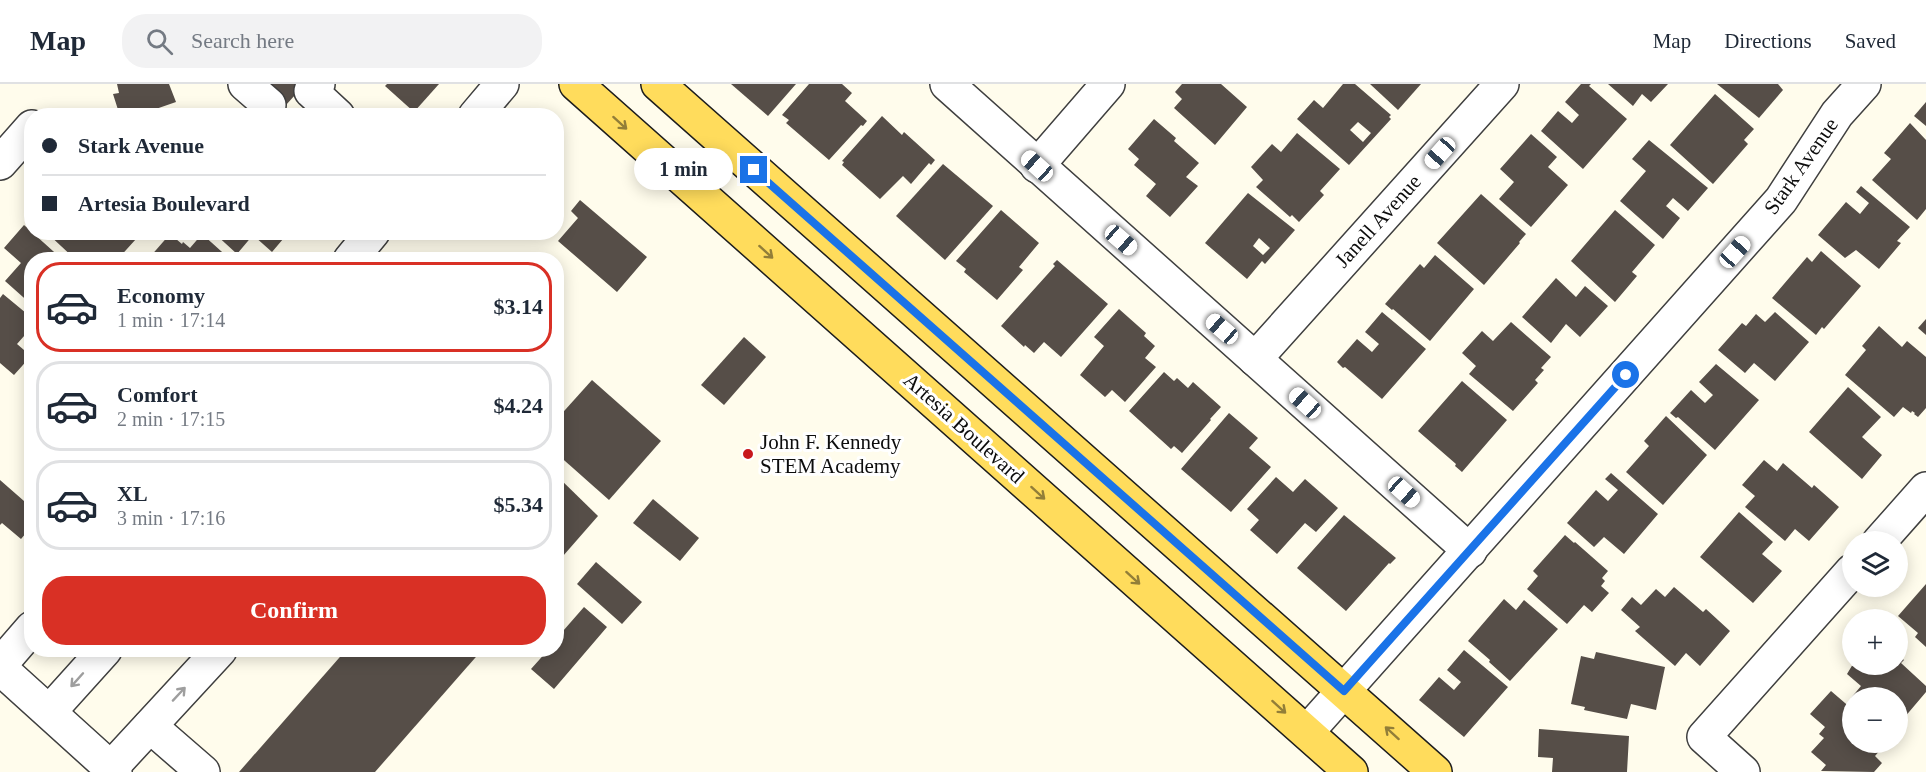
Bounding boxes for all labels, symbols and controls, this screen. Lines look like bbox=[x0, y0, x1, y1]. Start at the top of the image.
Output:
search box bbox=[122, 14, 542, 68]
text: Map bbox=[30, 25, 86, 56]
icon: search bbox=[143, 25, 176, 58]
text: Search here bbox=[191, 28, 294, 53]
text: Map bbox=[1653, 29, 1691, 53]
text: Directions bbox=[1724, 29, 1812, 53]
text: Saved bbox=[1845, 29, 1896, 53]
street label: Stark Avenue bbox=[1759, 113, 1843, 219]
one-way arrow bbox=[612, 116, 627, 130]
text: Stark Avenue bbox=[78, 133, 204, 158]
car bbox=[1421, 134, 1459, 172]
car bbox=[1018, 147, 1056, 185]
callout: 1 min bbox=[634, 149, 733, 191]
route end bbox=[740, 156, 767, 183]
text: 1 min bbox=[659, 158, 708, 180]
street label: Janell Avenue bbox=[1330, 170, 1426, 272]
text: Artesia Boulevard bbox=[78, 191, 250, 216]
car bbox=[1102, 221, 1140, 259]
car bbox=[1716, 233, 1754, 271]
one-way arrow bbox=[758, 245, 773, 259]
icon: car bbox=[45, 280, 99, 334]
text: Economy bbox=[117, 283, 205, 308]
text: $3.14 bbox=[494, 294, 543, 319]
text: 1 min · 17:14 bbox=[117, 309, 225, 331]
car bbox=[1203, 310, 1241, 348]
route start bbox=[1612, 361, 1639, 388]
street label: Artesia Boulevard bbox=[899, 368, 1029, 489]
icon: car bbox=[45, 379, 99, 433]
text: Comfort bbox=[117, 382, 198, 407]
car bbox=[1286, 384, 1324, 422]
text: $4.24 bbox=[494, 393, 543, 418]
text: 2 min · 17:15 bbox=[117, 408, 225, 430]
place label: John F. Kennedy STEM Academy bbox=[760, 430, 902, 478]
marker: John F. Kennedy STEM Academy bbox=[741, 447, 755, 461]
car bbox=[1385, 473, 1423, 511]
icon: car bbox=[45, 478, 99, 532]
text: XL bbox=[117, 481, 148, 506]
one-way arrow bbox=[1030, 486, 1045, 500]
text: $5.34 bbox=[494, 492, 543, 517]
text: 3 min · 17:16 bbox=[117, 507, 225, 529]
map controls bbox=[1842, 531, 1908, 753]
button: layers bbox=[1842, 531, 1908, 597]
one-way arrow bbox=[1125, 571, 1140, 585]
button: Confirm bbox=[42, 576, 546, 645]
button: + bbox=[1842, 609, 1908, 675]
one-way arrow bbox=[70, 673, 84, 688]
one-way arrow bbox=[172, 687, 186, 702]
button: − bbox=[1842, 687, 1908, 753]
one-way arrow bbox=[1271, 700, 1286, 714]
one-way arrow bbox=[1384, 726, 1399, 740]

